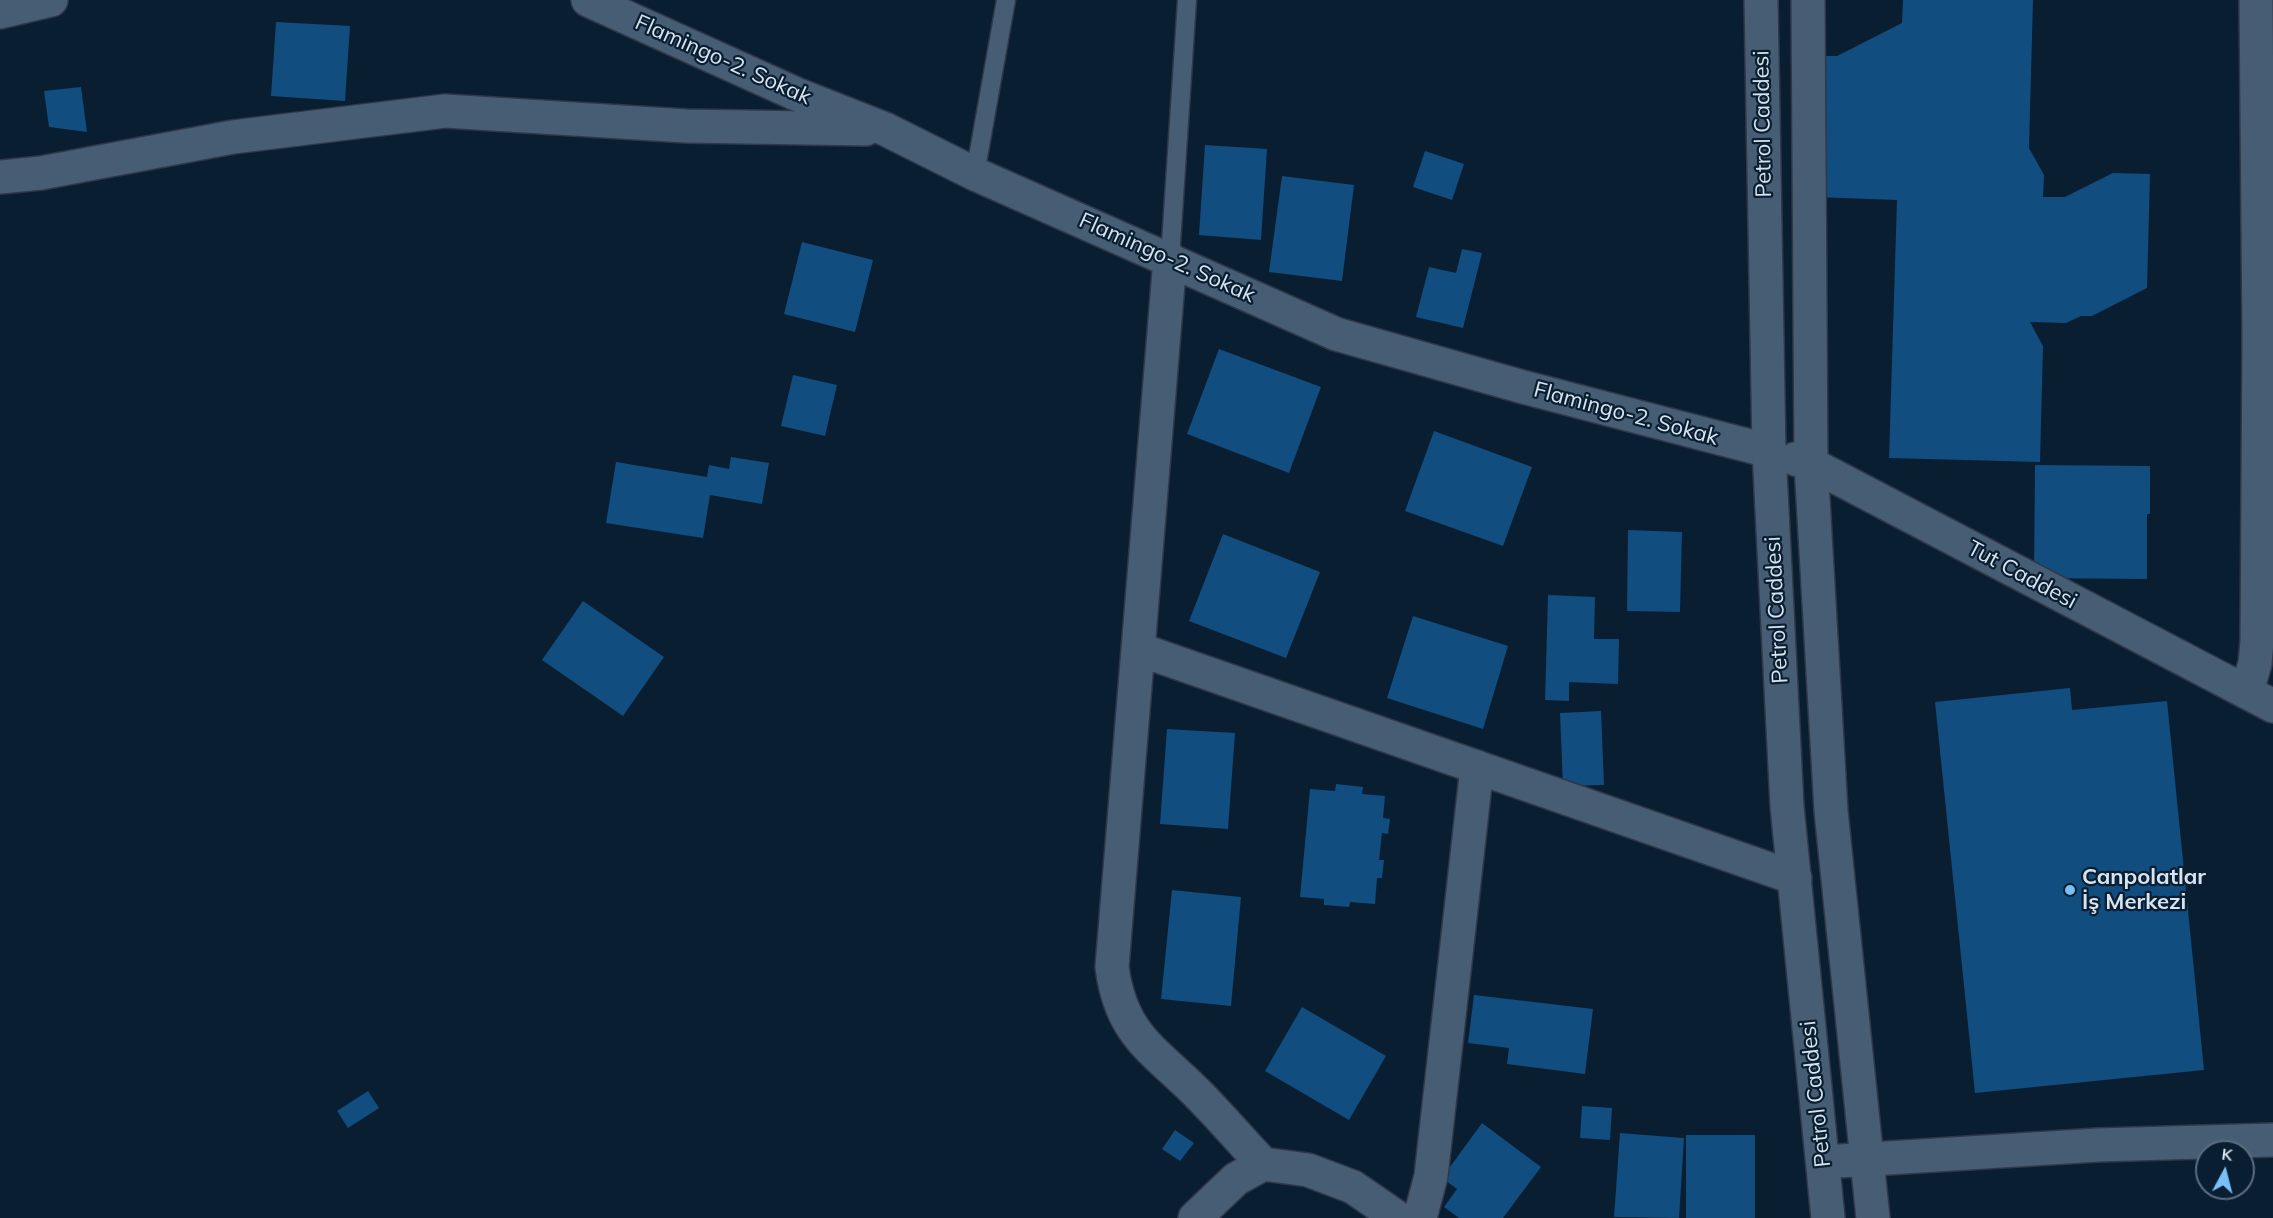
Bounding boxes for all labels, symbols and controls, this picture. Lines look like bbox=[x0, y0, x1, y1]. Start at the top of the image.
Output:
street label: Flamingo-2. Sokak bbox=[631, 9, 815, 111]
street label: Petrol Caddesi bbox=[1749, 50, 1777, 198]
street label: Flamingo-2. Sokak bbox=[1075, 207, 1259, 309]
street label: Flamingo-2. Sokak bbox=[1531, 377, 1721, 451]
street label: Tut Caddesi bbox=[1963, 535, 2081, 615]
street label: Petrol Caddesi bbox=[1760, 536, 1794, 684]
place label: Canpolatlar İş Merkezi bbox=[2082, 864, 2206, 915]
marker: Canpolatlar İş Merkezi bbox=[2063, 883, 2077, 897]
street label: Petrol Caddesi bbox=[1795, 1019, 1837, 1169]
north arrow bbox=[2195, 1140, 2255, 1200]
text: K bbox=[2220, 1144, 2233, 1165]

